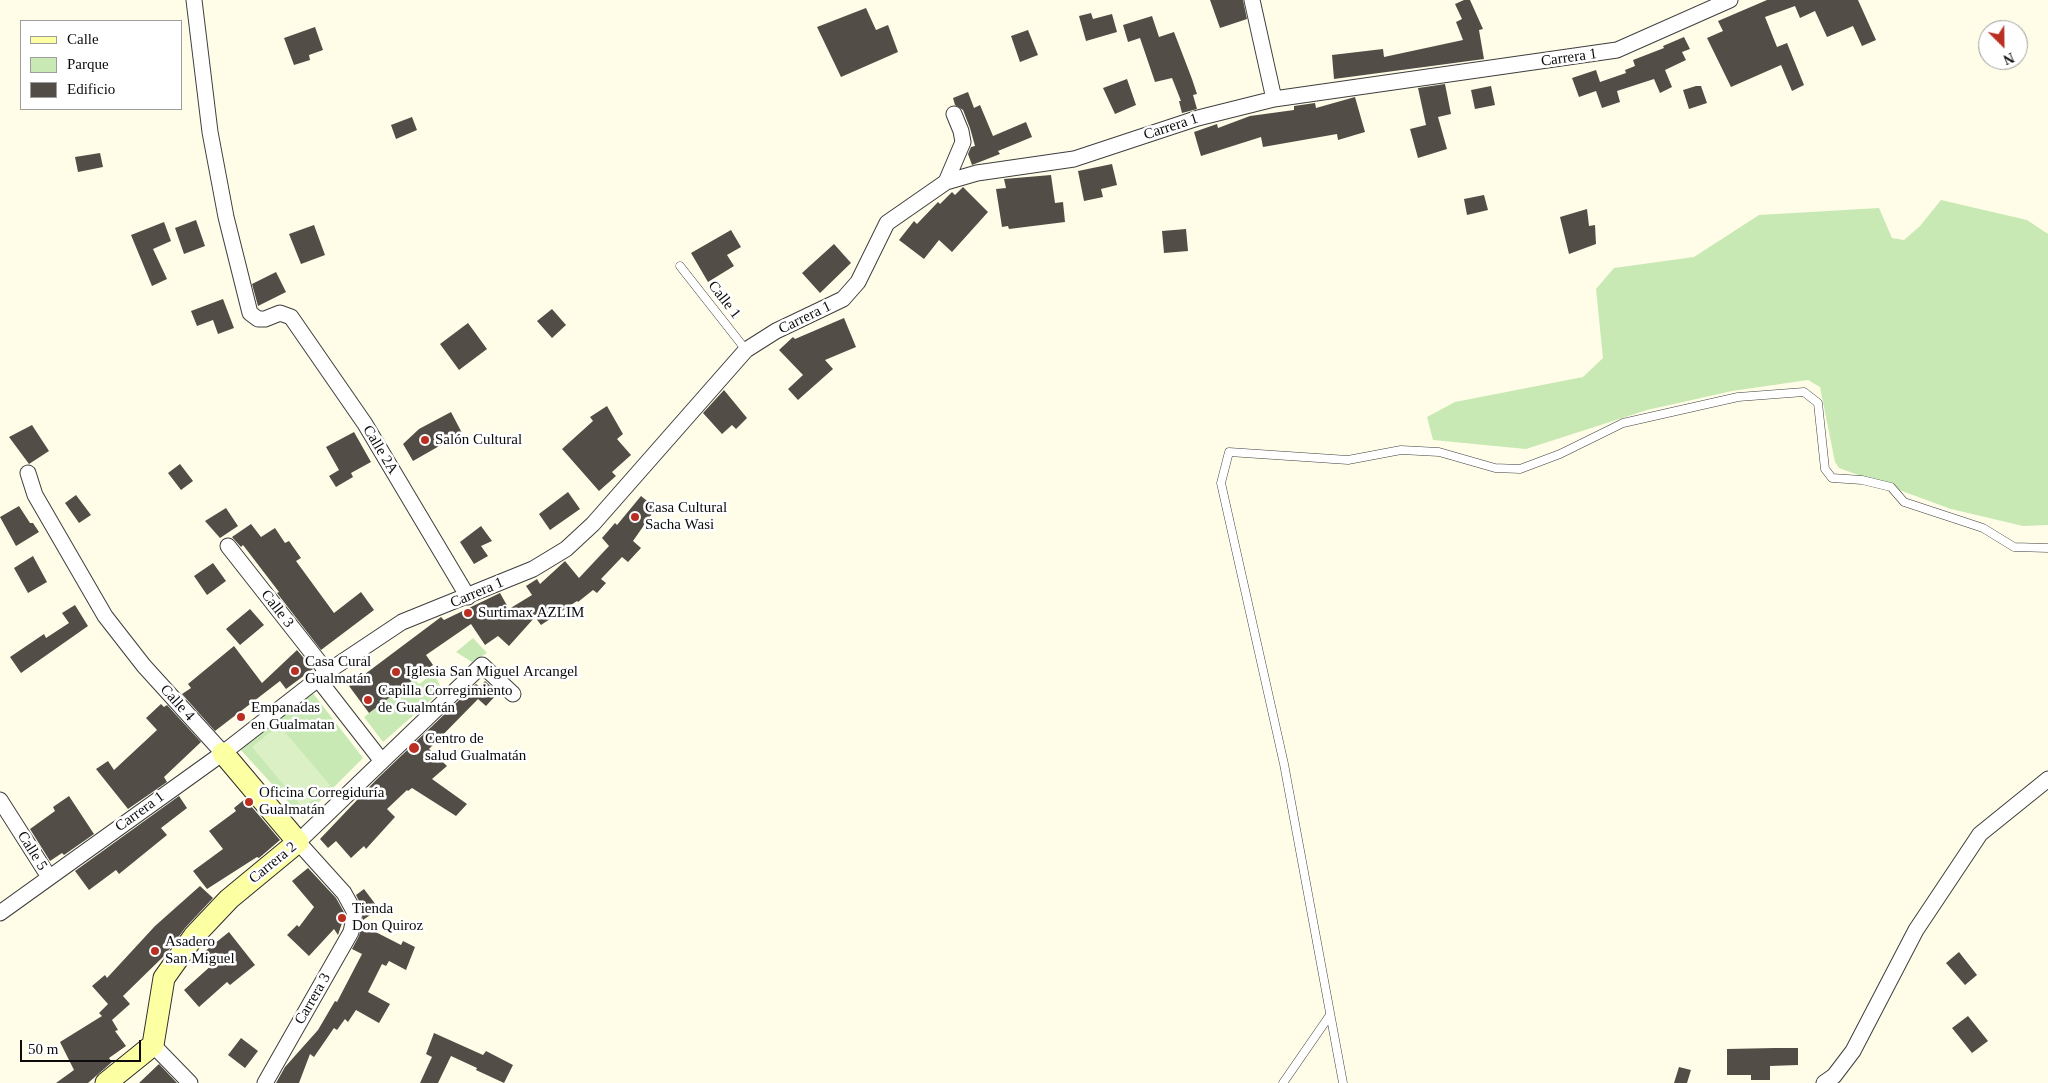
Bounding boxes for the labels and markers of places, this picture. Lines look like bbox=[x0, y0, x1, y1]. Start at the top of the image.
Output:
place label: Salón Cultural bbox=[435, 431, 522, 449]
marker: Salón Cultural bbox=[419, 434, 431, 446]
place label: Casa Cultural Sacha Wasi bbox=[645, 499, 727, 534]
marker: Casa Cultural Sacha Wasi bbox=[629, 511, 641, 523]
place label: Surtimax AZLIM bbox=[478, 604, 584, 622]
marker: Surtimax AZLIM bbox=[462, 607, 474, 619]
place label: Casa Cural Gualmatán bbox=[305, 653, 371, 688]
place label: Iglesia San Miguel Arcangel bbox=[406, 663, 578, 681]
marker: Casa Cural Gualmatán bbox=[289, 665, 301, 677]
marker: Iglesia San Miguel Arcangel bbox=[390, 666, 402, 678]
place label: Capilla Corregimiento de Gualmtán bbox=[378, 682, 513, 717]
marker: Capilla Corregimiento de Gualmtán bbox=[362, 694, 374, 706]
place label: Empanadas en Gualmatan bbox=[251, 699, 335, 734]
marker: Empanadas en Gualmatan bbox=[235, 711, 247, 723]
place label: Centro de salud Gualmatán bbox=[425, 730, 526, 765]
marker: Centro de salud Gualmatán bbox=[407, 741, 421, 755]
place label: Oficina Corregiduría Gualmatán bbox=[259, 784, 384, 819]
marker: Oficina Corregiduría Gualmatán bbox=[243, 796, 255, 808]
place label: Tienda Don Quiroz bbox=[352, 900, 423, 935]
marker: Tienda Don Quiroz bbox=[336, 912, 348, 924]
place label: Asadero San Miguel bbox=[165, 933, 235, 968]
marker: Asadero San Miguel bbox=[149, 945, 161, 957]

